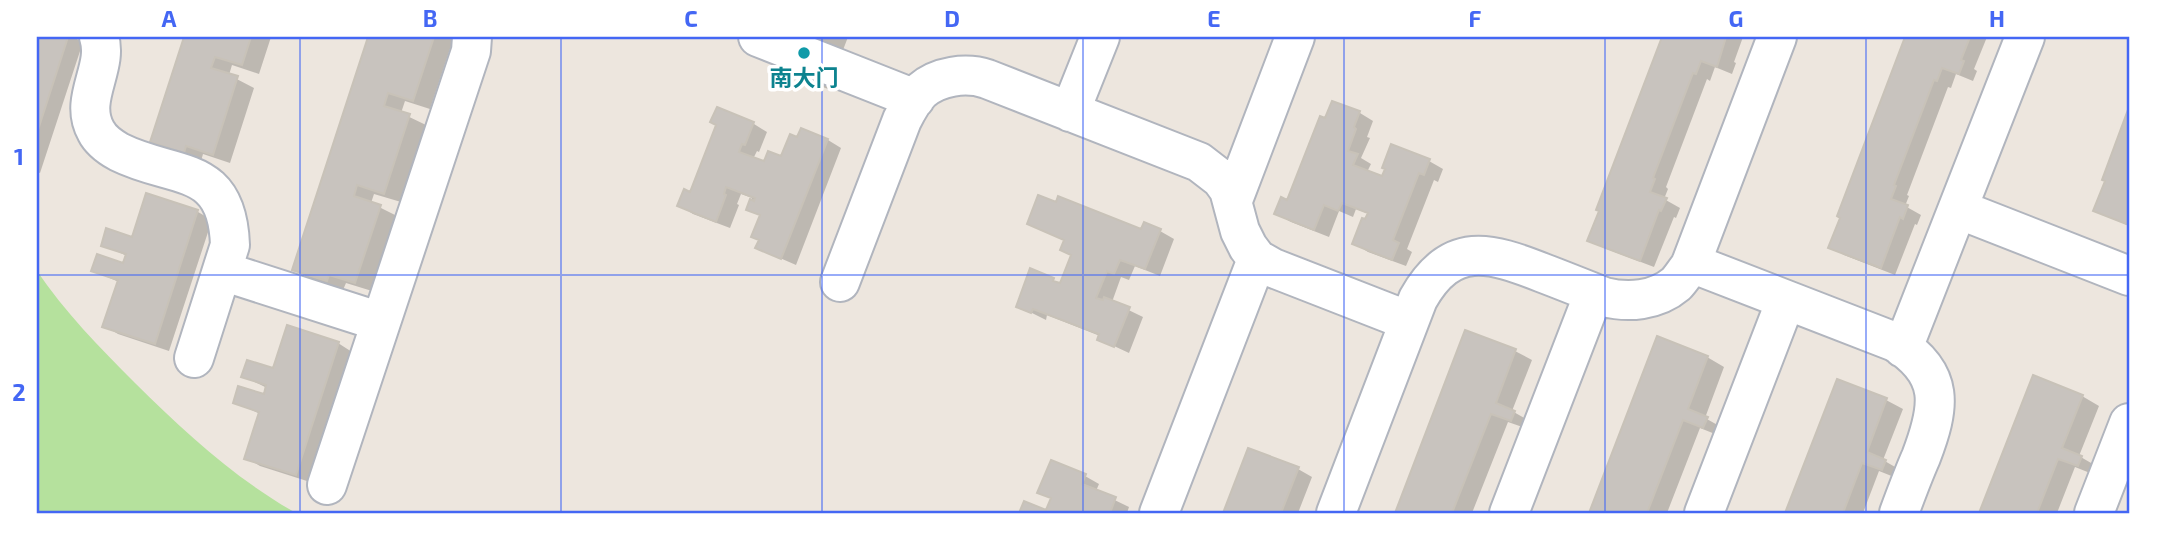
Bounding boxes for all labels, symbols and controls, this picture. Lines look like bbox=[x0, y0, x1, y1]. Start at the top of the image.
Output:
text: A bbox=[161, 4, 177, 32]
text: B bbox=[423, 4, 437, 32]
text: C bbox=[684, 4, 698, 32]
text: D bbox=[944, 4, 960, 32]
text: E bbox=[1207, 4, 1221, 32]
text: F bbox=[1469, 4, 1482, 32]
text: G bbox=[1729, 4, 1743, 32]
text: H bbox=[1989, 4, 2005, 32]
marker: 南大门 bbox=[796, 45, 812, 61]
place label: 南大门 bbox=[770, 63, 839, 91]
text: 1 bbox=[14, 142, 24, 170]
text: 2 bbox=[12, 378, 26, 406]

